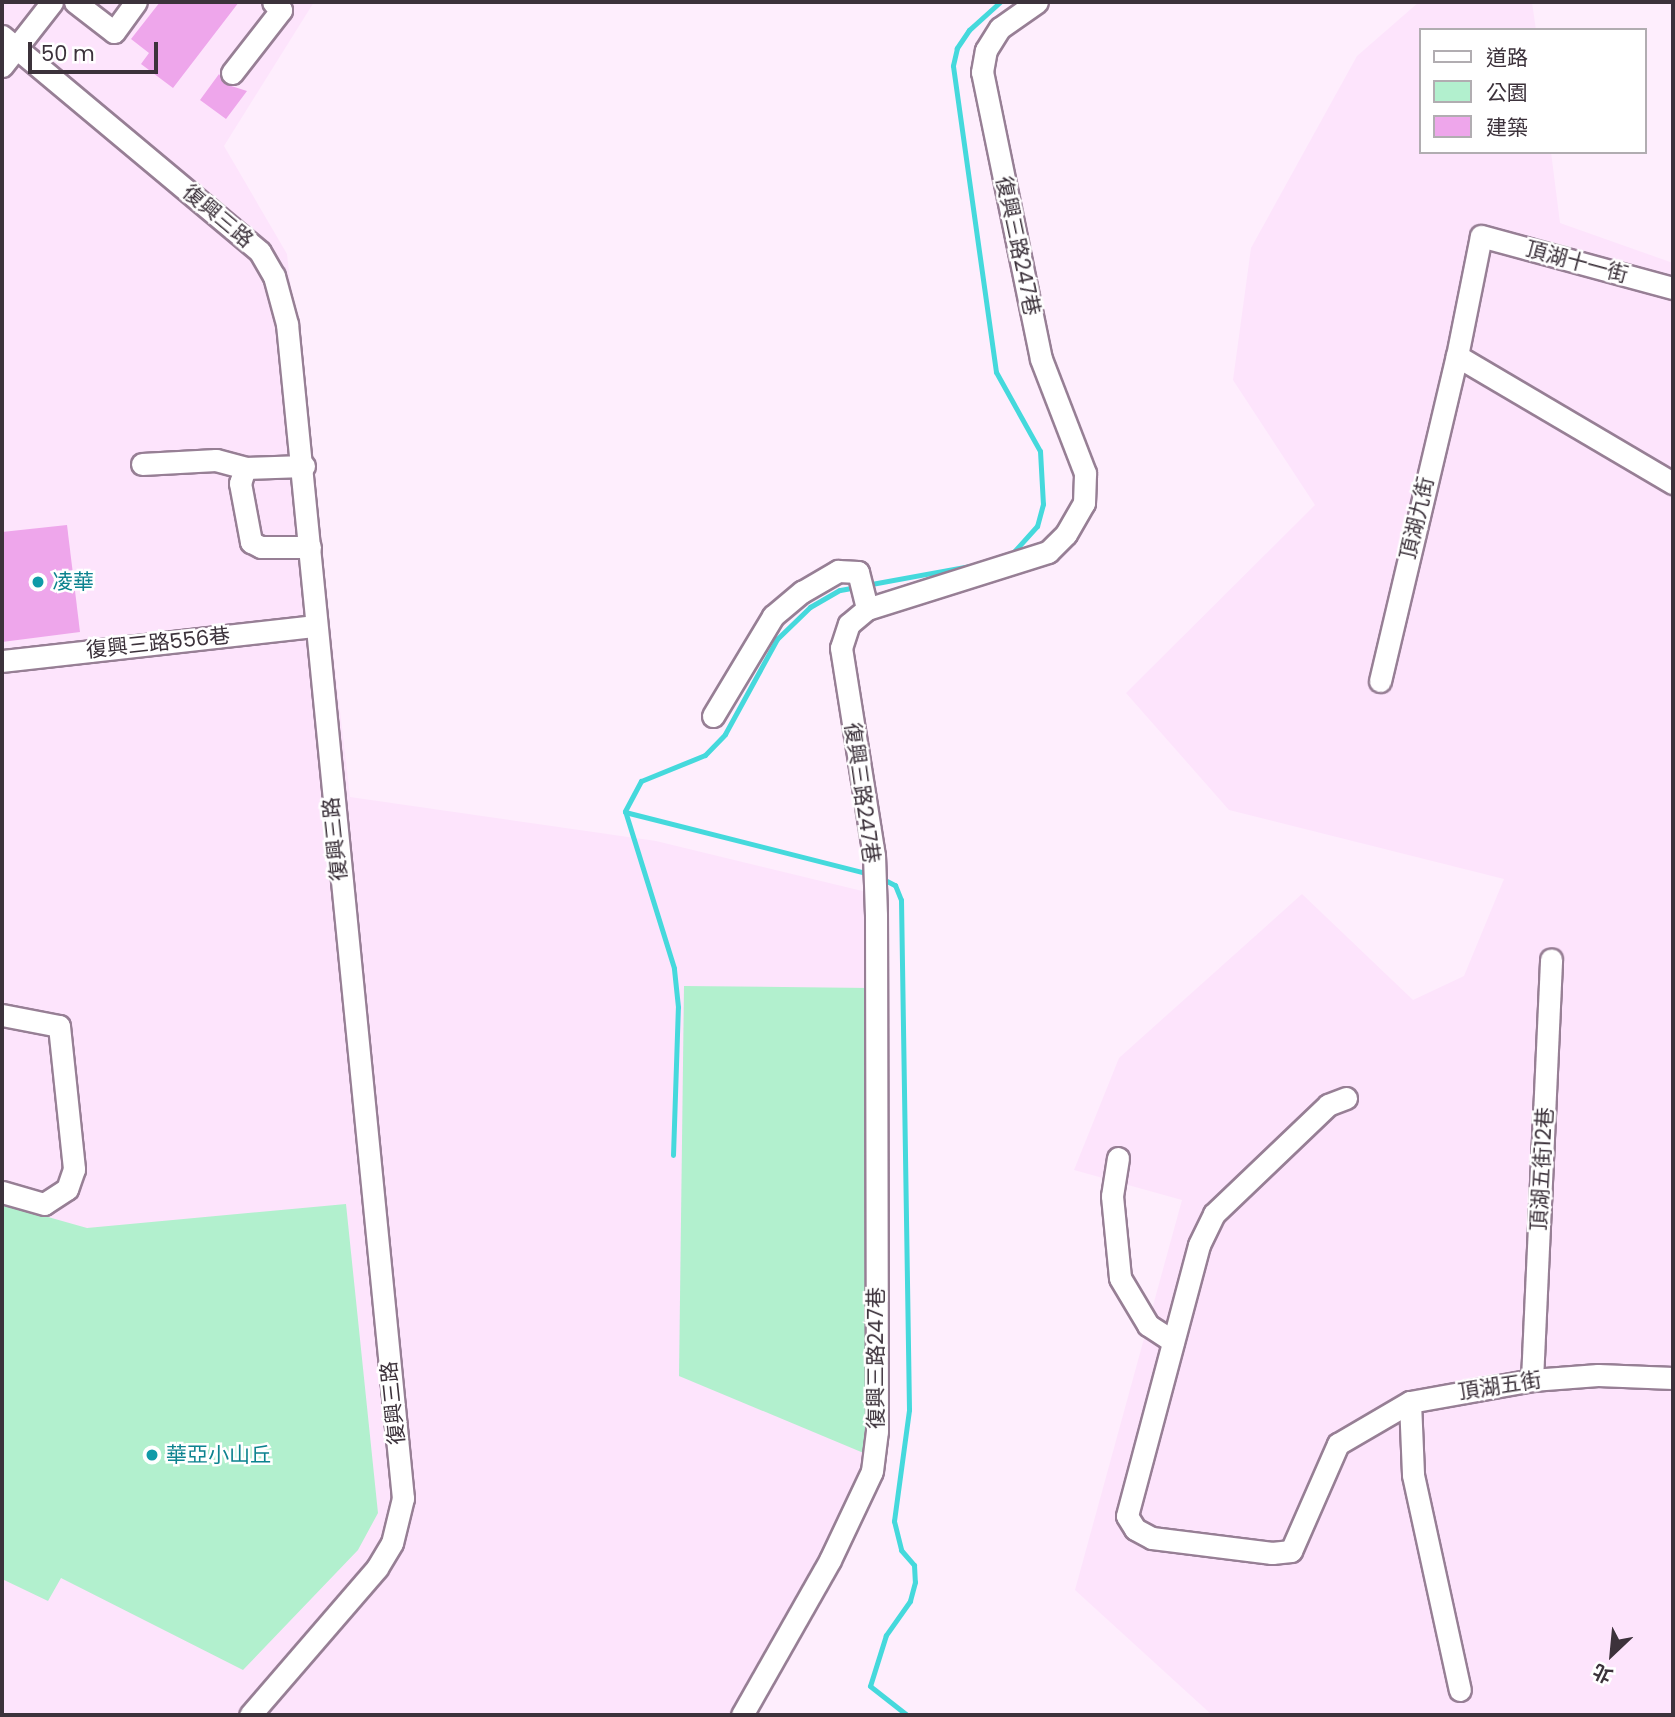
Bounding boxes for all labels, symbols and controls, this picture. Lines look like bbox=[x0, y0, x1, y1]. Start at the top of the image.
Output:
scale bar bbox=[32, 28, 161, 72]
legend bbox=[1420, 28, 1647, 154]
text: 50 m bbox=[41, 39, 95, 68]
text: 道路 bbox=[1486, 43, 1528, 72]
text: 公園 bbox=[1486, 78, 1528, 107]
text: 建築 bbox=[1486, 113, 1528, 142]
street label: 復興三路247巷 bbox=[991, 174, 1045, 318]
street label: 復興三路 bbox=[178, 179, 258, 253]
street label: 頂湖十一街 bbox=[1523, 236, 1631, 288]
street label: 頂湖九街 bbox=[1395, 474, 1439, 562]
place label: 凌華 bbox=[52, 569, 94, 595]
marker: 凌華 bbox=[30, 574, 46, 590]
street label: 復興三路556巷 bbox=[85, 623, 231, 663]
street label: 復興三路247巷 bbox=[840, 721, 884, 865]
street label: 復興三路 bbox=[318, 796, 352, 882]
street label: 頂湖五街12巷 bbox=[1526, 1107, 1558, 1231]
street label: 復興三路247巷 bbox=[863, 1287, 889, 1429]
street label: 復興三路 bbox=[376, 1360, 410, 1446]
street label: 頂湖五街 bbox=[1457, 1367, 1543, 1405]
place label: 華亞小山丘 bbox=[166, 1442, 271, 1468]
marker: 華亞小山丘 bbox=[144, 1447, 160, 1463]
north arrow bbox=[1577, 1619, 1647, 1689]
text: 北 bbox=[1588, 1657, 1617, 1690]

